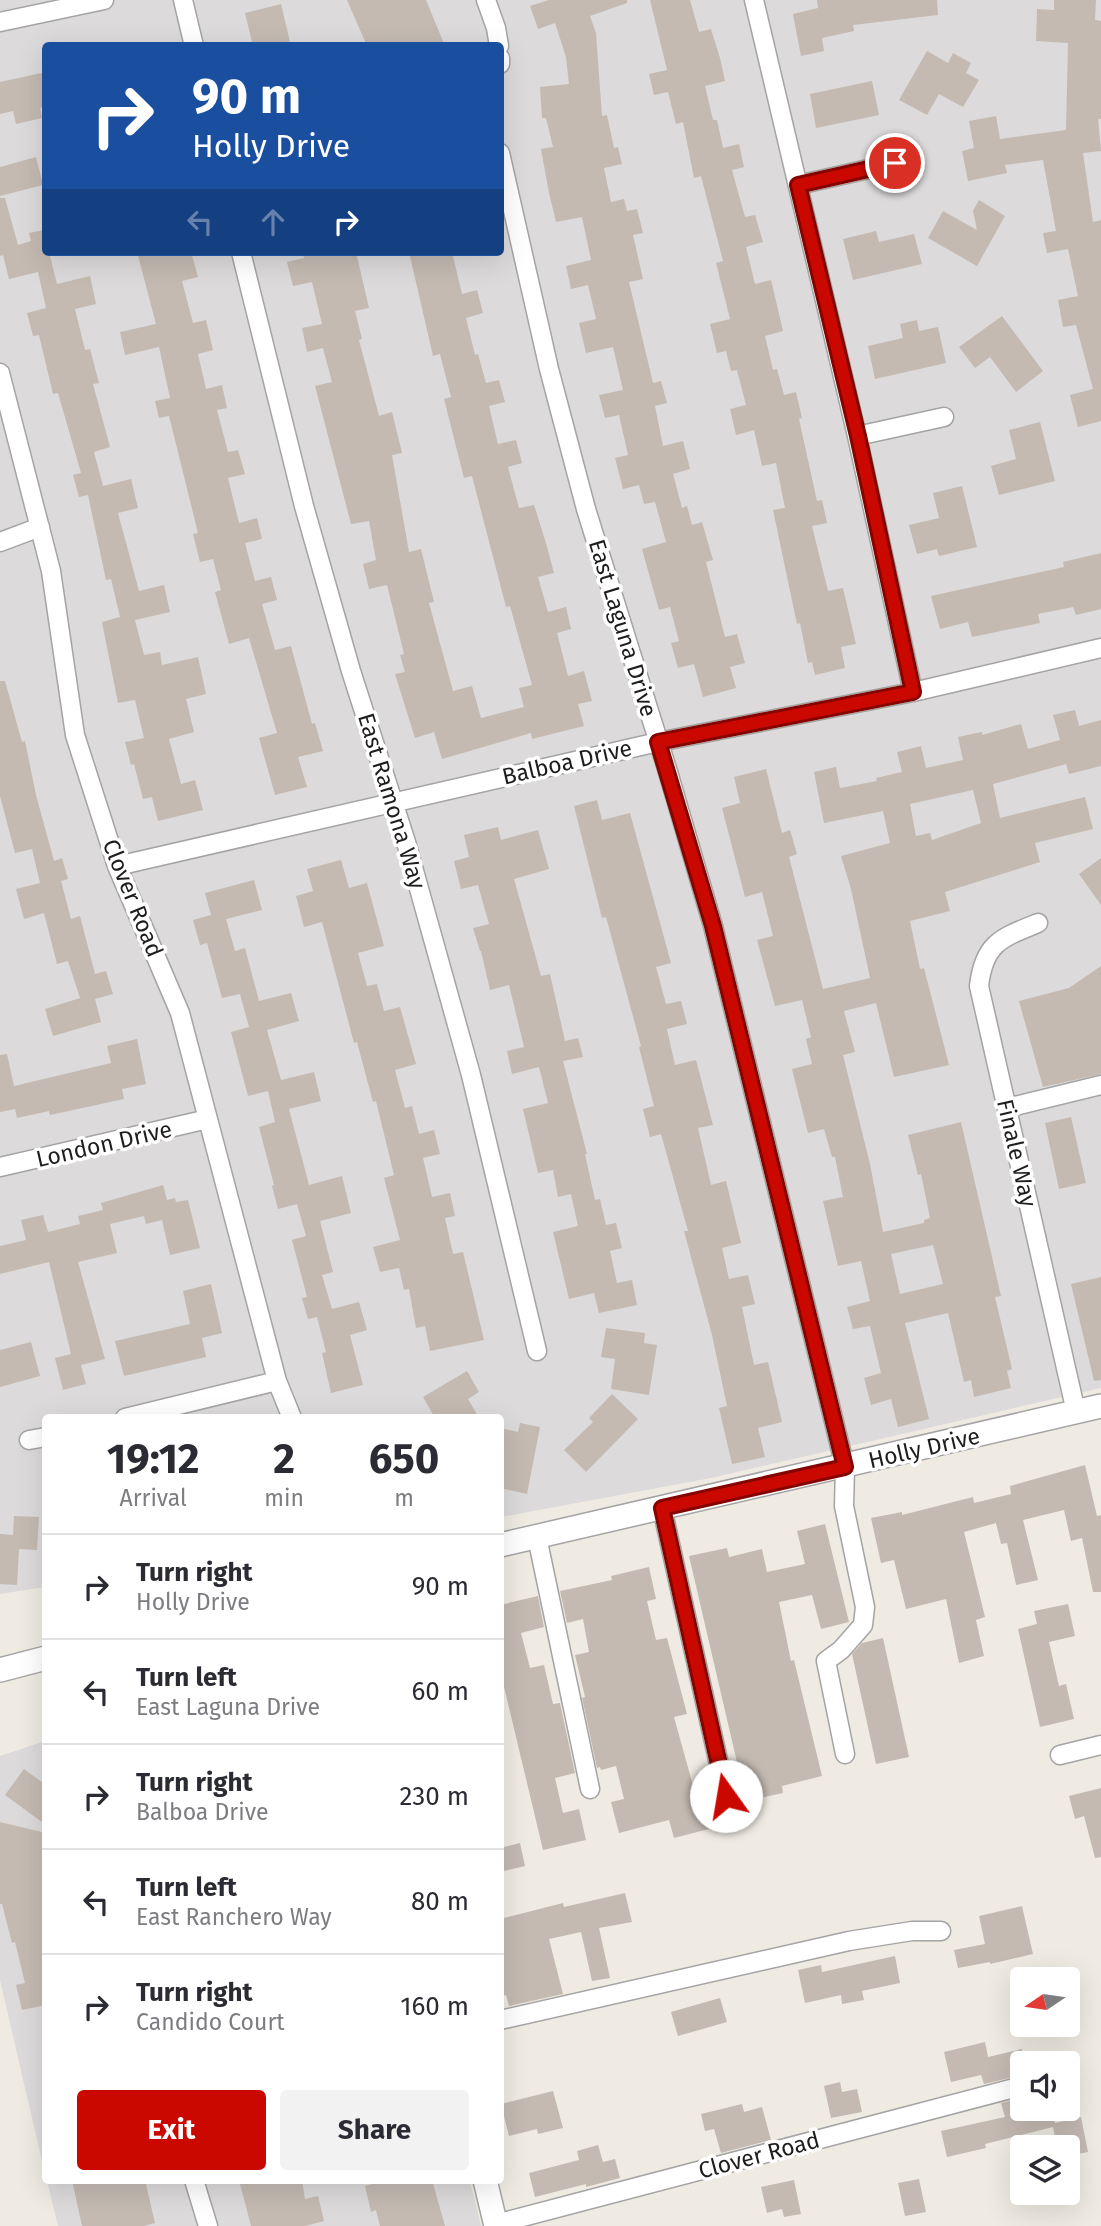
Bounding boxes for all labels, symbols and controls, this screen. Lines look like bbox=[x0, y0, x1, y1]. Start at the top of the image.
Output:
text: 90 m bbox=[192, 67, 301, 126]
icon: right bbox=[77, 70, 168, 161]
text: Holly Drive bbox=[192, 127, 350, 165]
pin bbox=[865, 133, 925, 193]
icon: arrive bbox=[876, 144, 914, 182]
icon: left bbox=[181, 203, 219, 241]
icon: ahead bbox=[254, 203, 292, 241]
icon: right bbox=[327, 203, 365, 241]
street label: East Laguna Drive bbox=[583, 536, 663, 720]
street label: East Ramona Way bbox=[352, 710, 432, 893]
street label: Balboa Drive bbox=[499, 733, 635, 791]
street label: Clover Road bbox=[97, 835, 169, 961]
street label: Finale Way bbox=[991, 1096, 1043, 1210]
street label: London Drive bbox=[33, 1115, 175, 1173]
street label: Holly Drive bbox=[865, 1422, 983, 1474]
text: 19:12 bbox=[107, 1434, 200, 1484]
text: 2 bbox=[273, 1434, 295, 1484]
text: 650 bbox=[369, 1434, 439, 1484]
text: Arrival bbox=[119, 1484, 187, 1512]
text: min bbox=[264, 1484, 304, 1512]
text: m bbox=[394, 1484, 414, 1512]
text: Turn right bbox=[136, 1557, 253, 1588]
icon: right bbox=[77, 1568, 115, 1606]
text: 90 m bbox=[412, 1571, 469, 1602]
text: Holly Drive bbox=[136, 1588, 250, 1616]
text: Turn left bbox=[136, 1662, 237, 1693]
icon: left bbox=[77, 1673, 115, 1711]
text: 60 m bbox=[411, 1676, 469, 1707]
text: East Laguna Drive bbox=[136, 1693, 320, 1721]
position arrow bbox=[689, 1759, 763, 1833]
text: Turn right bbox=[136, 1767, 253, 1798]
icon: right bbox=[77, 1778, 115, 1816]
text: 230 m bbox=[400, 1781, 469, 1812]
text: Balboa Drive bbox=[136, 1798, 268, 1826]
text: Turn left bbox=[136, 1872, 237, 1903]
icon: left bbox=[77, 1883, 115, 1921]
text: 80 m bbox=[411, 1886, 469, 1917]
text: East Ranchero Way bbox=[136, 1903, 332, 1931]
north arrow bbox=[1010, 1967, 1080, 2037]
map controls bbox=[1010, 1967, 1080, 2205]
text: Turn right bbox=[136, 1977, 253, 2008]
icon: right bbox=[77, 1988, 115, 2026]
text: 160 m bbox=[400, 1991, 469, 2022]
text: Candido Court bbox=[136, 2008, 285, 2036]
button: sound bbox=[1010, 2051, 1080, 2121]
button: Exit bbox=[77, 2090, 266, 2170]
button: Share bbox=[280, 2090, 469, 2170]
street label: Clover Road bbox=[695, 2125, 823, 2185]
button: layers bbox=[1010, 2135, 1080, 2205]

